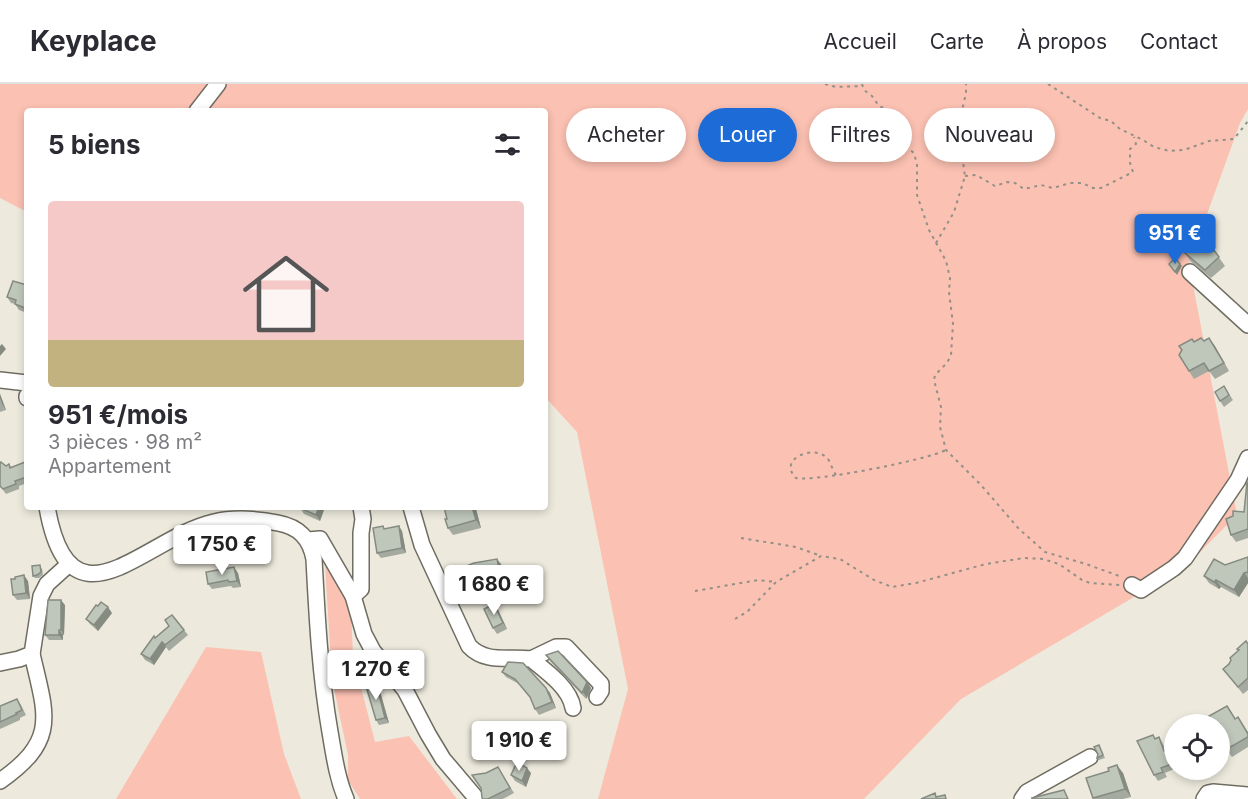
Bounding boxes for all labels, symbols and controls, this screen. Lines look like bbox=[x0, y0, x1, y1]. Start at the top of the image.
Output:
text: Keyplace bbox=[30, 24, 157, 58]
text: Accueil bbox=[823, 29, 897, 54]
text: Carte bbox=[930, 29, 984, 54]
text: À propos bbox=[1017, 29, 1107, 54]
text: Contact bbox=[1140, 29, 1218, 54]
chip: Acheter bbox=[566, 108, 686, 162]
chip: Louer bbox=[698, 108, 797, 162]
chip: Filtres bbox=[809, 108, 912, 162]
chip: Nouveau bbox=[924, 108, 1055, 162]
icon: filters bbox=[491, 128, 524, 161]
text: 5 biens bbox=[48, 129, 140, 160]
pin: 951 € bbox=[1133, 214, 1217, 265]
text: 951 € bbox=[1149, 221, 1201, 245]
icon: home bbox=[232, 240, 340, 348]
text: 951 €/mois bbox=[48, 399, 188, 430]
text: 3 pièces · 98 m² bbox=[48, 430, 202, 454]
text: Appartement bbox=[48, 454, 171, 478]
pin: 1 750 € bbox=[167, 525, 277, 576]
text: 1 750 € bbox=[187, 532, 257, 556]
pin: 1 680 € bbox=[439, 565, 549, 616]
text: 1 680 € bbox=[458, 572, 530, 596]
pin: 1 270 € bbox=[321, 650, 431, 701]
text: 1 270 € bbox=[341, 657, 411, 681]
map controls bbox=[1164, 714, 1230, 780]
button: locate bbox=[1164, 714, 1230, 780]
pin: 1 910 € bbox=[464, 721, 574, 772]
text: 1 910 € bbox=[486, 728, 552, 752]

